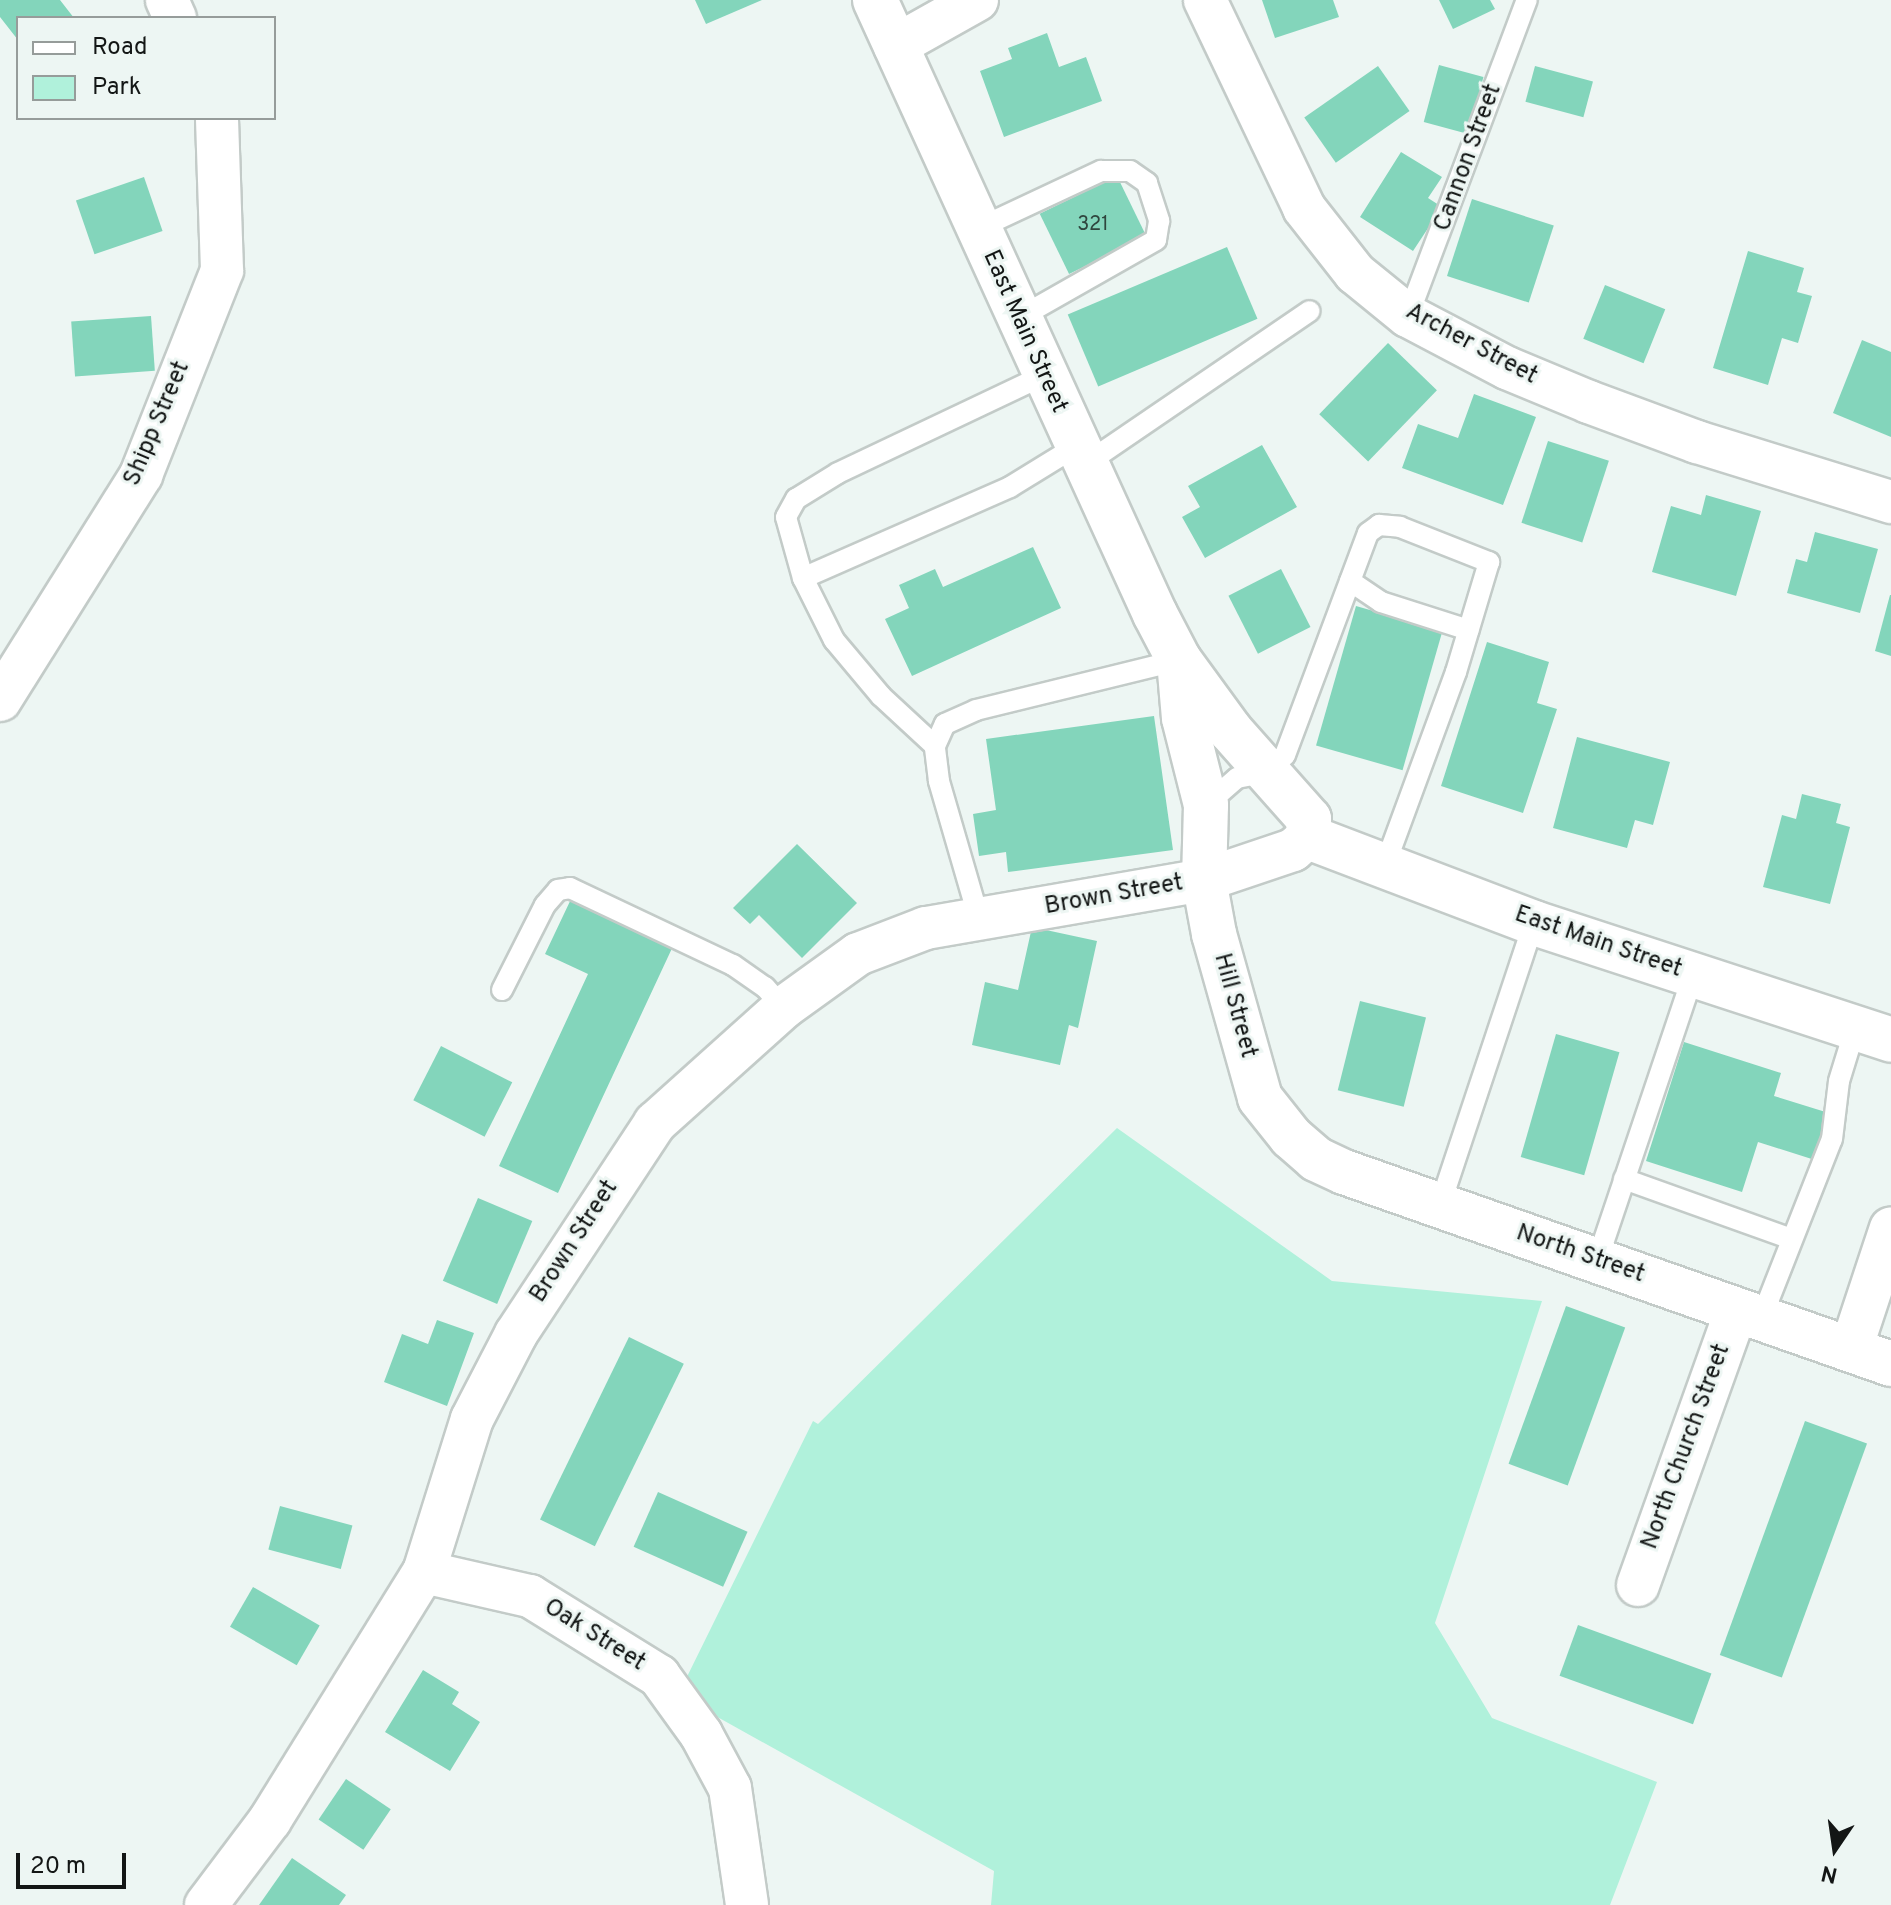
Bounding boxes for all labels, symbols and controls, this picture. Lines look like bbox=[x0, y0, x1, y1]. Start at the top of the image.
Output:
legend bbox=[16, 16, 276, 120]
text: Road bbox=[92, 33, 148, 63]
text: Park bbox=[92, 73, 142, 103]
street label: Cannon Street bbox=[1429, 80, 1509, 236]
house number: 321 bbox=[1077, 213, 1109, 237]
street label: East Main Street bbox=[975, 246, 1073, 418]
street label: Archer Street bbox=[1400, 298, 1542, 392]
street label: Shipp Street bbox=[119, 357, 197, 491]
street label: Brown Street bbox=[1043, 870, 1185, 922]
street label: East Main Street bbox=[1511, 901, 1685, 985]
street label: Hill Street bbox=[1206, 951, 1262, 1061]
street label: Brown Street bbox=[525, 1175, 625, 1309]
street label: North Street bbox=[1512, 1220, 1648, 1290]
street label: North Church Street bbox=[1636, 1340, 1738, 1554]
street label: Oak Street bbox=[538, 1594, 650, 1678]
north arrow bbox=[1795, 1809, 1875, 1889]
scale bar bbox=[20, 1837, 130, 1887]
text: 20 m bbox=[30, 1852, 86, 1882]
text: N bbox=[1819, 1858, 1840, 1888]

